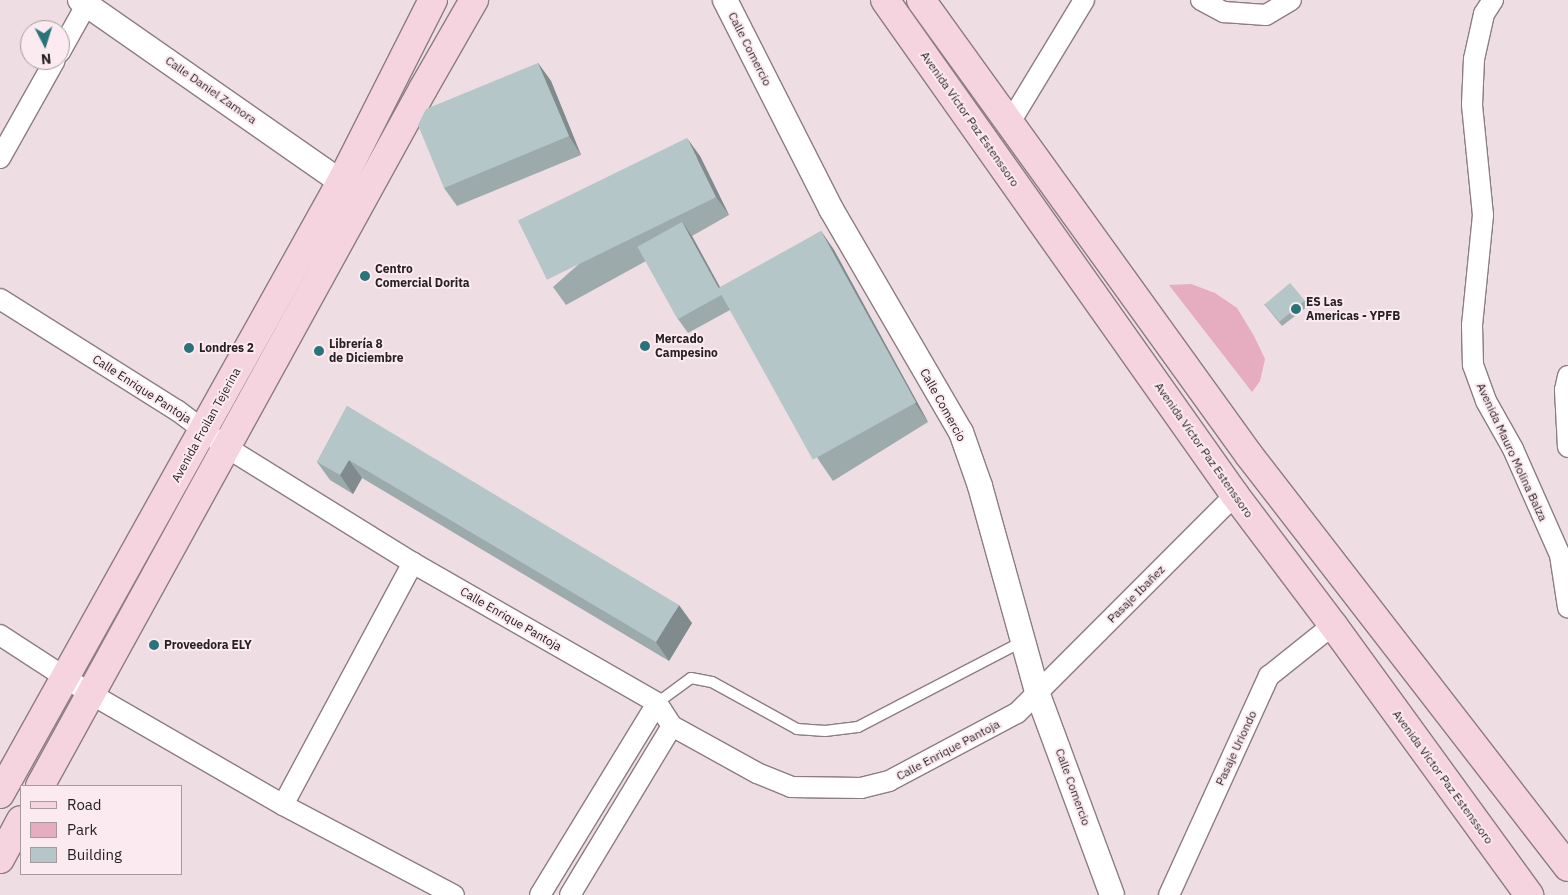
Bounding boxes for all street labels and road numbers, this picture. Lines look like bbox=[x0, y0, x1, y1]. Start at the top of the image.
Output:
street label: Calle Comercio bbox=[725, 10, 775, 88]
street label: Avenida Víctor Paz Estenssoro bbox=[918, 49, 1022, 189]
street label: Calle Daniel Zamora bbox=[163, 53, 259, 127]
street label: Calle Enrique Pantoja bbox=[90, 352, 194, 426]
street label: Avenida Froilan Tejerina bbox=[169, 365, 243, 485]
street label: Calle Comercio bbox=[917, 366, 969, 444]
street label: Avenida Víctor Paz Estenssoro bbox=[1152, 380, 1256, 520]
street label: Avenida Mauro Molina Balza bbox=[1474, 381, 1550, 523]
street label: Pasaje Ibañez bbox=[1104, 562, 1168, 626]
street label: Calle Enrique Pantoja bbox=[458, 584, 564, 654]
street label: Avenida Víctor Paz Estenssoro bbox=[1390, 707, 1496, 847]
street label: Pasaje Uriondo bbox=[1212, 708, 1260, 788]
street label: Calle Enrique Pantoja bbox=[894, 717, 1002, 783]
street label: Calle Comercio bbox=[1052, 746, 1094, 828]

